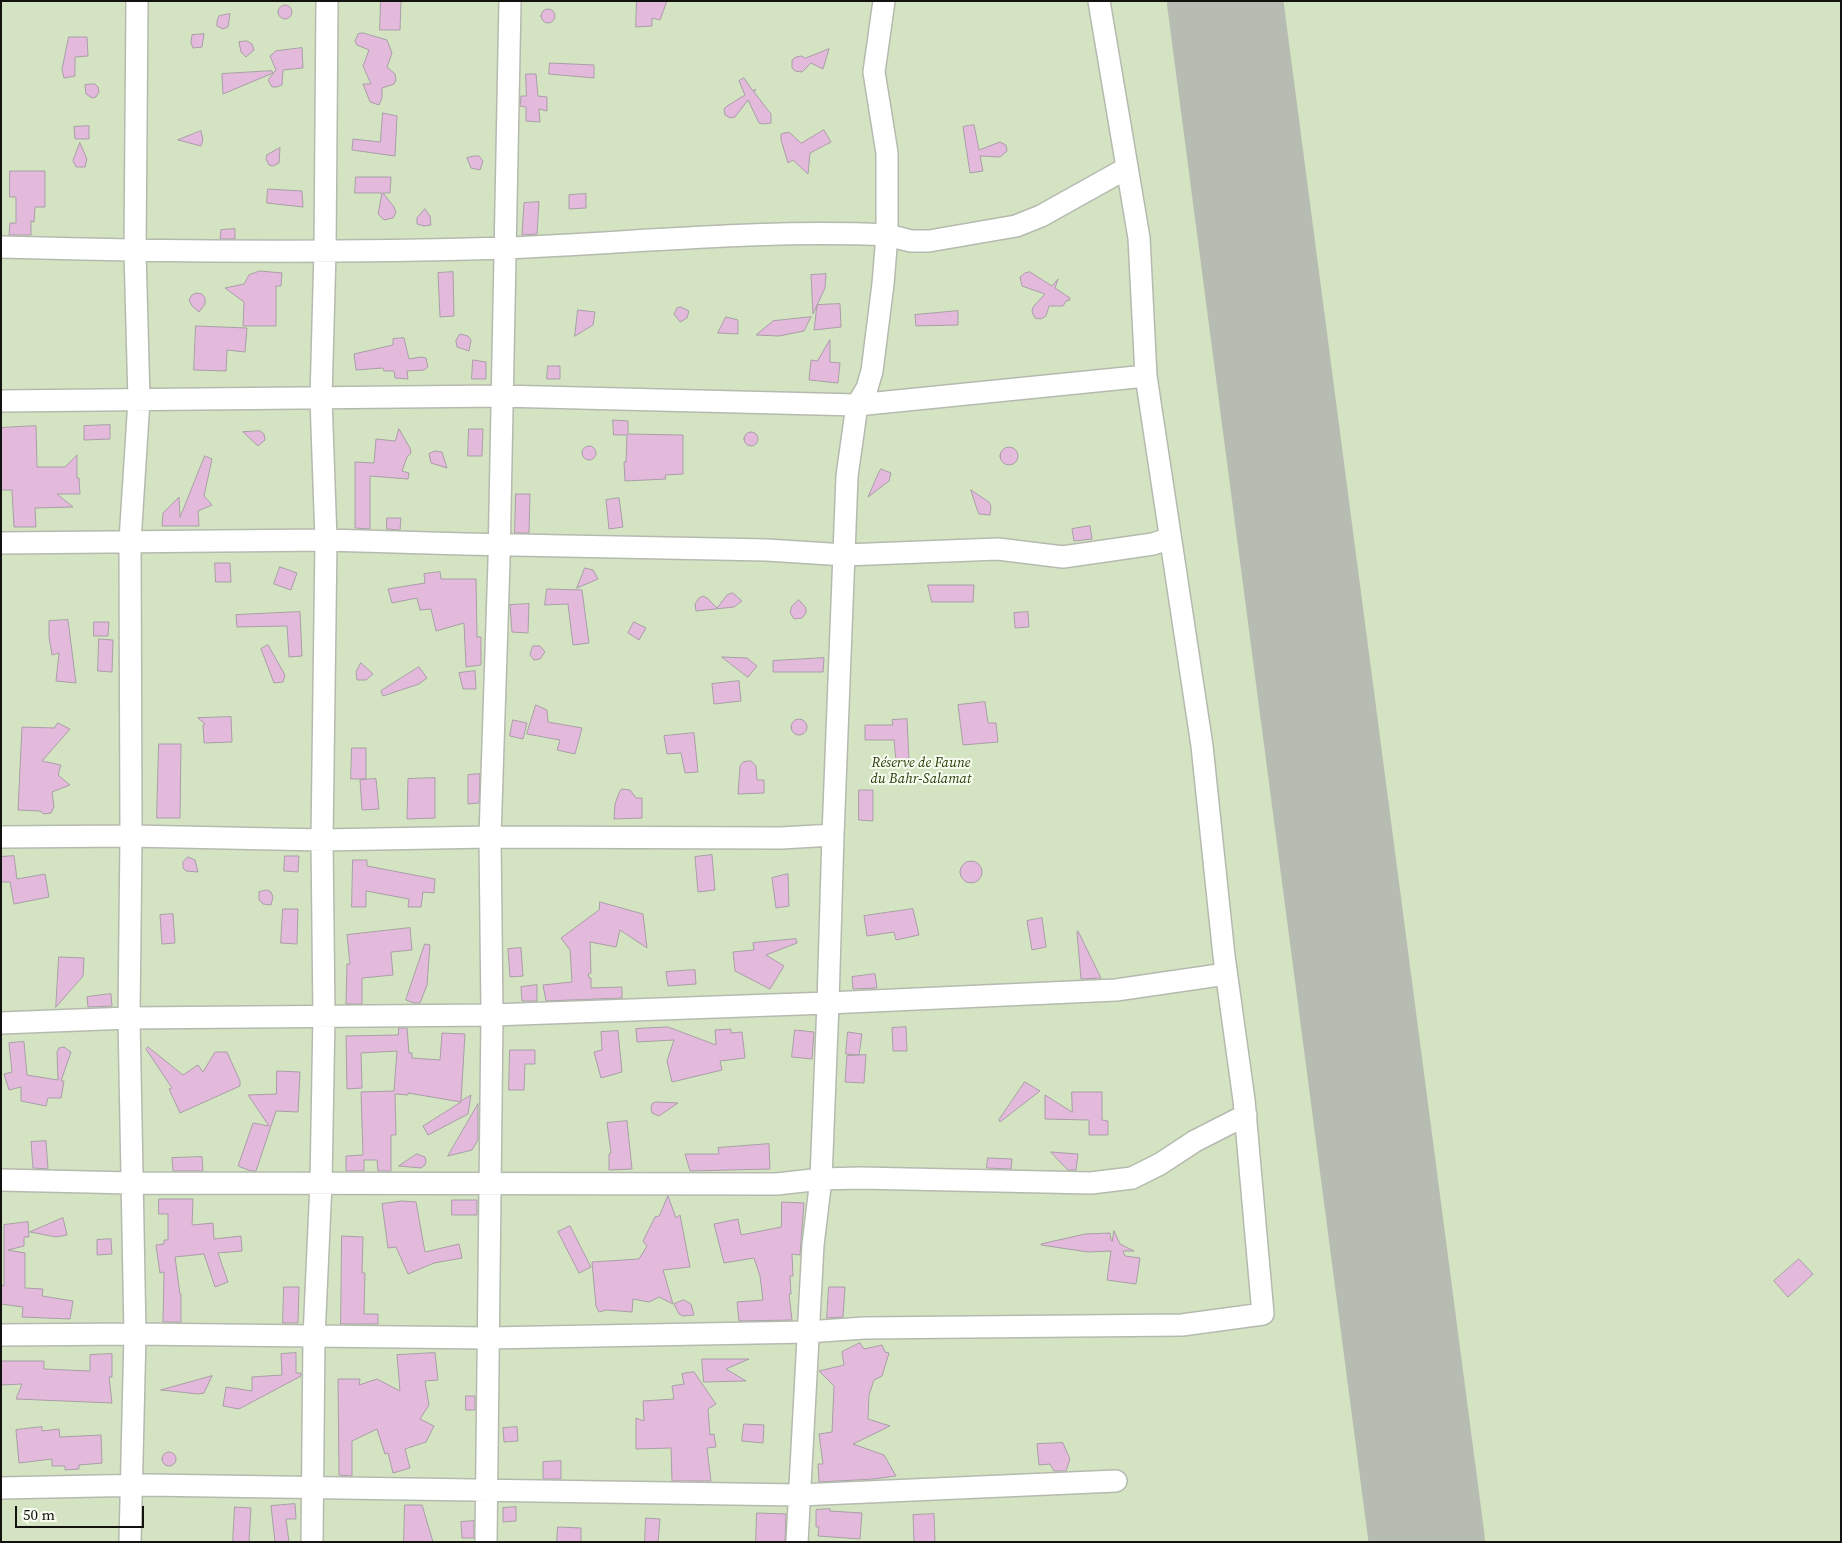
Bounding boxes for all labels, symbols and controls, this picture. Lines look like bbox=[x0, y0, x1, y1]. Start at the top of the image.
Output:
park label: Réserve de Faune du Bahr-Salamat bbox=[871, 755, 971, 788]
scale bar bbox=[18, 1496, 146, 1528]
text: 50 m bbox=[23, 1504, 55, 1525]

